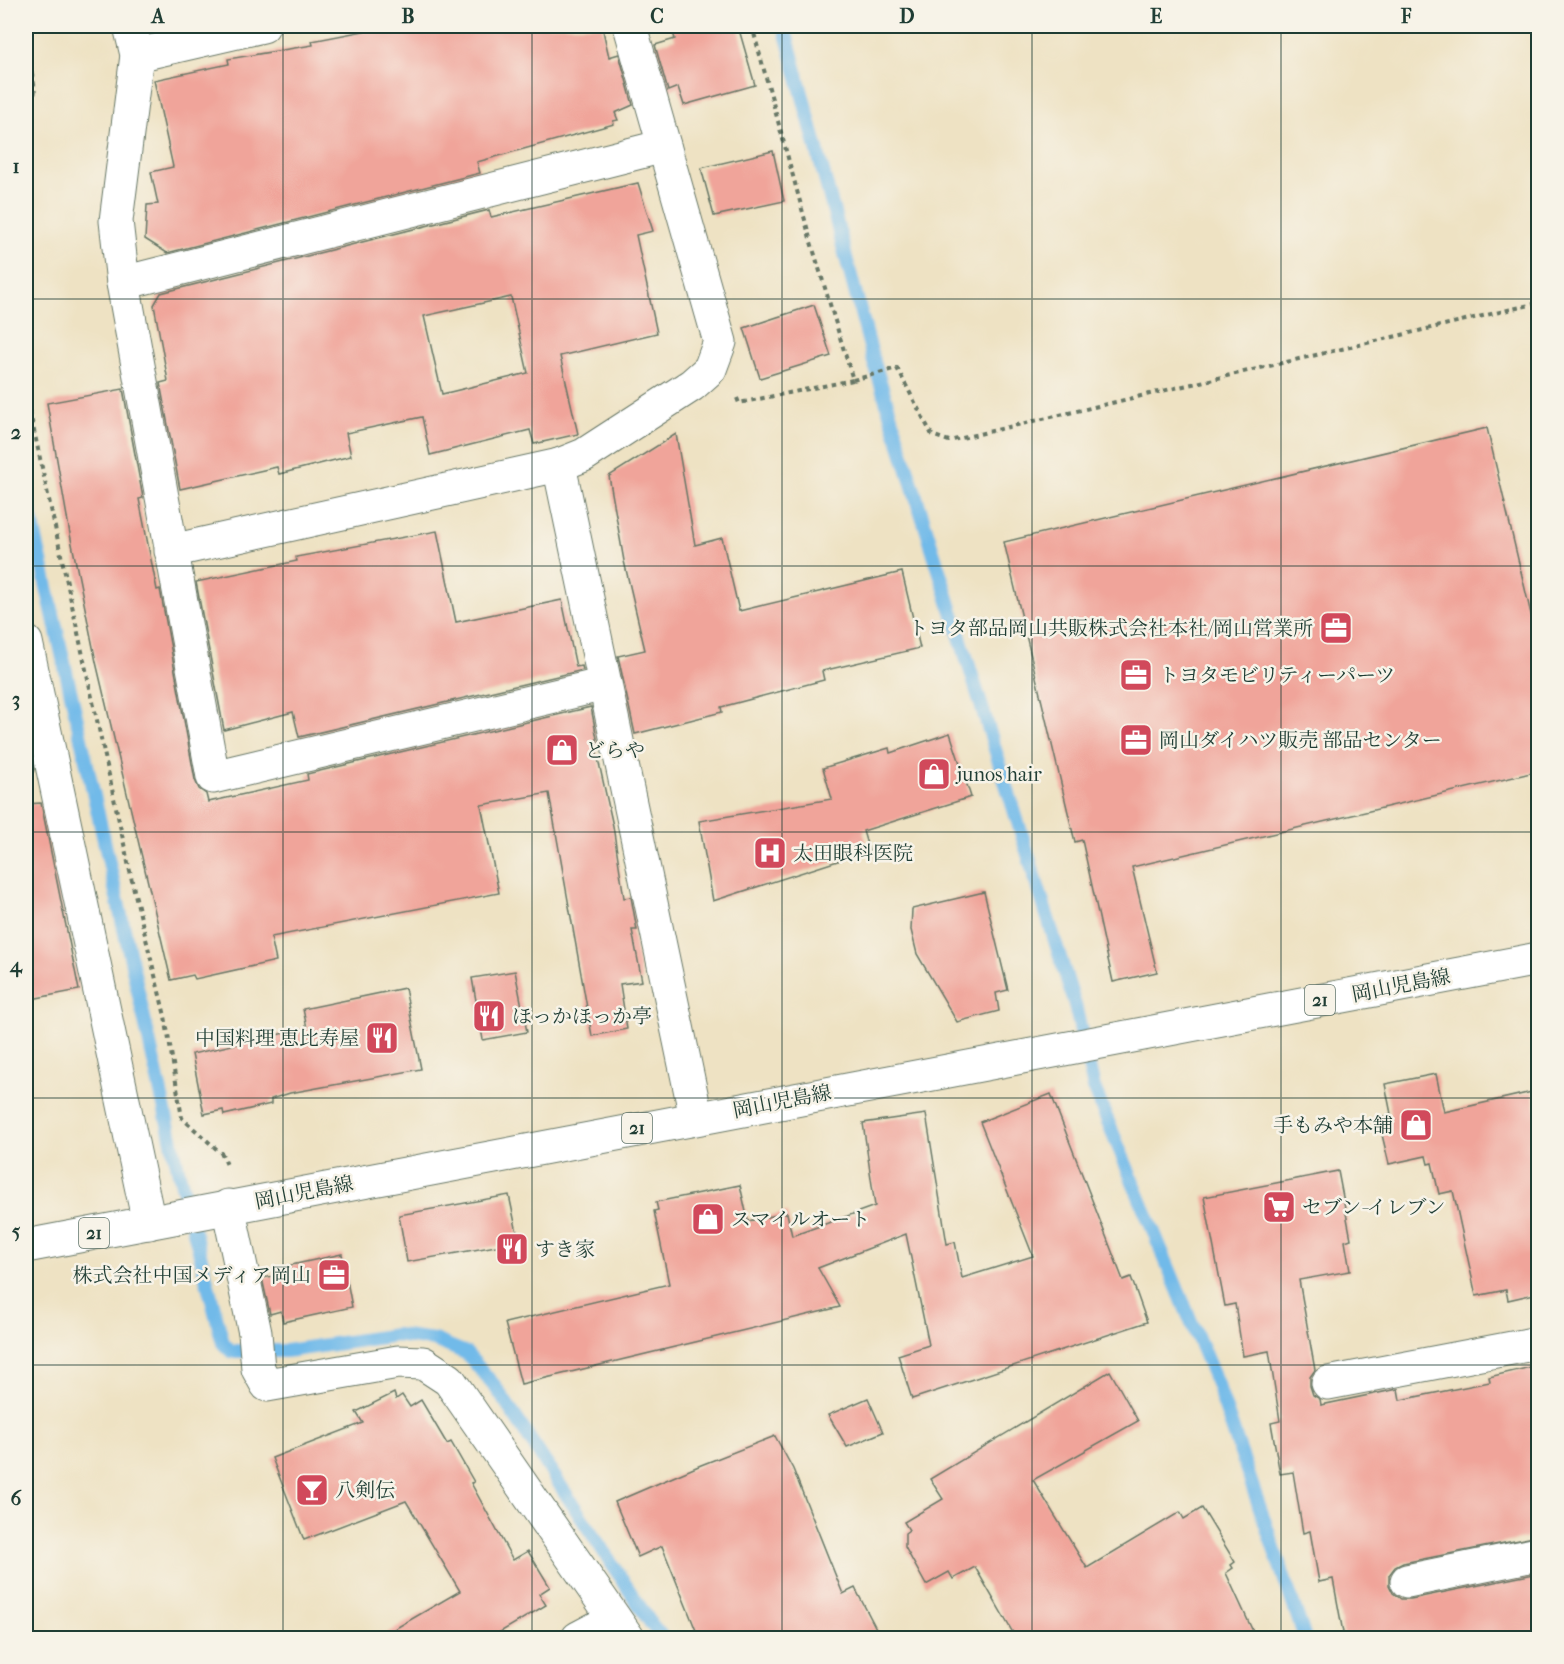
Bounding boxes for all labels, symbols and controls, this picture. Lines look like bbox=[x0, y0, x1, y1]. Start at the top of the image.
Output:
text: A bbox=[150, 5, 166, 28]
text: B bbox=[401, 5, 415, 28]
text: C bbox=[650, 5, 664, 28]
text: D bbox=[899, 5, 915, 28]
text: E bbox=[1150, 5, 1162, 28]
text: F bbox=[1400, 5, 1412, 28]
text: 1 bbox=[12, 155, 20, 178]
text: 2 bbox=[11, 421, 21, 444]
office icon: トヨタ部品岡山共販株式会社本社/岡山営業所 bbox=[1318, 610, 1354, 646]
place label: トヨタ部品岡山共販株式会社本社/岡山営業所 bbox=[908, 617, 1313, 640]
office icon: トヨタモビリティーパーツ bbox=[1118, 657, 1154, 693]
place label: トヨタモビリティーパーツ bbox=[1159, 664, 1395, 687]
text: 3 bbox=[12, 688, 20, 711]
office icon: 岡山ダイハツ販売 部品センター bbox=[1118, 722, 1154, 758]
place label: 岡山ダイハツ販売 部品センター bbox=[1159, 729, 1442, 752]
shop icon: どらや bbox=[544, 732, 580, 768]
place label: どらや bbox=[585, 739, 645, 762]
shop icon: junos hair bbox=[916, 756, 952, 792]
place label: junos hair bbox=[955, 763, 1042, 786]
hospital icon: 太田眼科医院 bbox=[752, 835, 788, 871]
place label: 太田眼科医院 bbox=[793, 842, 913, 865]
text: 4 bbox=[9, 954, 23, 978]
street label: 岡山児島線 bbox=[1350, 965, 1452, 1006]
road number: 21 bbox=[1305, 985, 1335, 1015]
restaurant icon: ほっかほっか亭 bbox=[471, 998, 507, 1034]
place label: ほっかほっか亭 bbox=[512, 1005, 652, 1028]
restaurant icon: 中国料理 恵比寿屋 bbox=[364, 1020, 400, 1056]
place label: 中国料理 恵比寿屋 bbox=[195, 1027, 359, 1050]
street label: 岡山児島線 bbox=[731, 1081, 833, 1122]
shop icon: 手もみや本舗 bbox=[1398, 1107, 1434, 1143]
road number: 21 bbox=[622, 1113, 652, 1143]
place label: 手もみや本舗 bbox=[1273, 1114, 1393, 1137]
street label: 岡山児島線 bbox=[253, 1172, 355, 1213]
supermarket icon: セブン-イレブン bbox=[1261, 1189, 1297, 1225]
place label: セブン-イレブン bbox=[1302, 1196, 1446, 1219]
shop icon: スマイルオート bbox=[690, 1201, 726, 1237]
place label: スマイルオート bbox=[731, 1208, 870, 1231]
road number: 21 bbox=[79, 1218, 109, 1248]
text: 5 bbox=[12, 1220, 21, 1243]
restaurant icon: すき家 bbox=[494, 1231, 530, 1267]
place label: すき家 bbox=[535, 1238, 595, 1261]
office icon: 株式会社中国メディア岡山 bbox=[316, 1257, 352, 1293]
place label: 株式会社中国メディア岡山 bbox=[73, 1264, 311, 1287]
bar icon: 八剣伝 bbox=[294, 1472, 330, 1508]
place label: 八剣伝 bbox=[335, 1479, 395, 1502]
text: 6 bbox=[11, 1487, 23, 1510]

